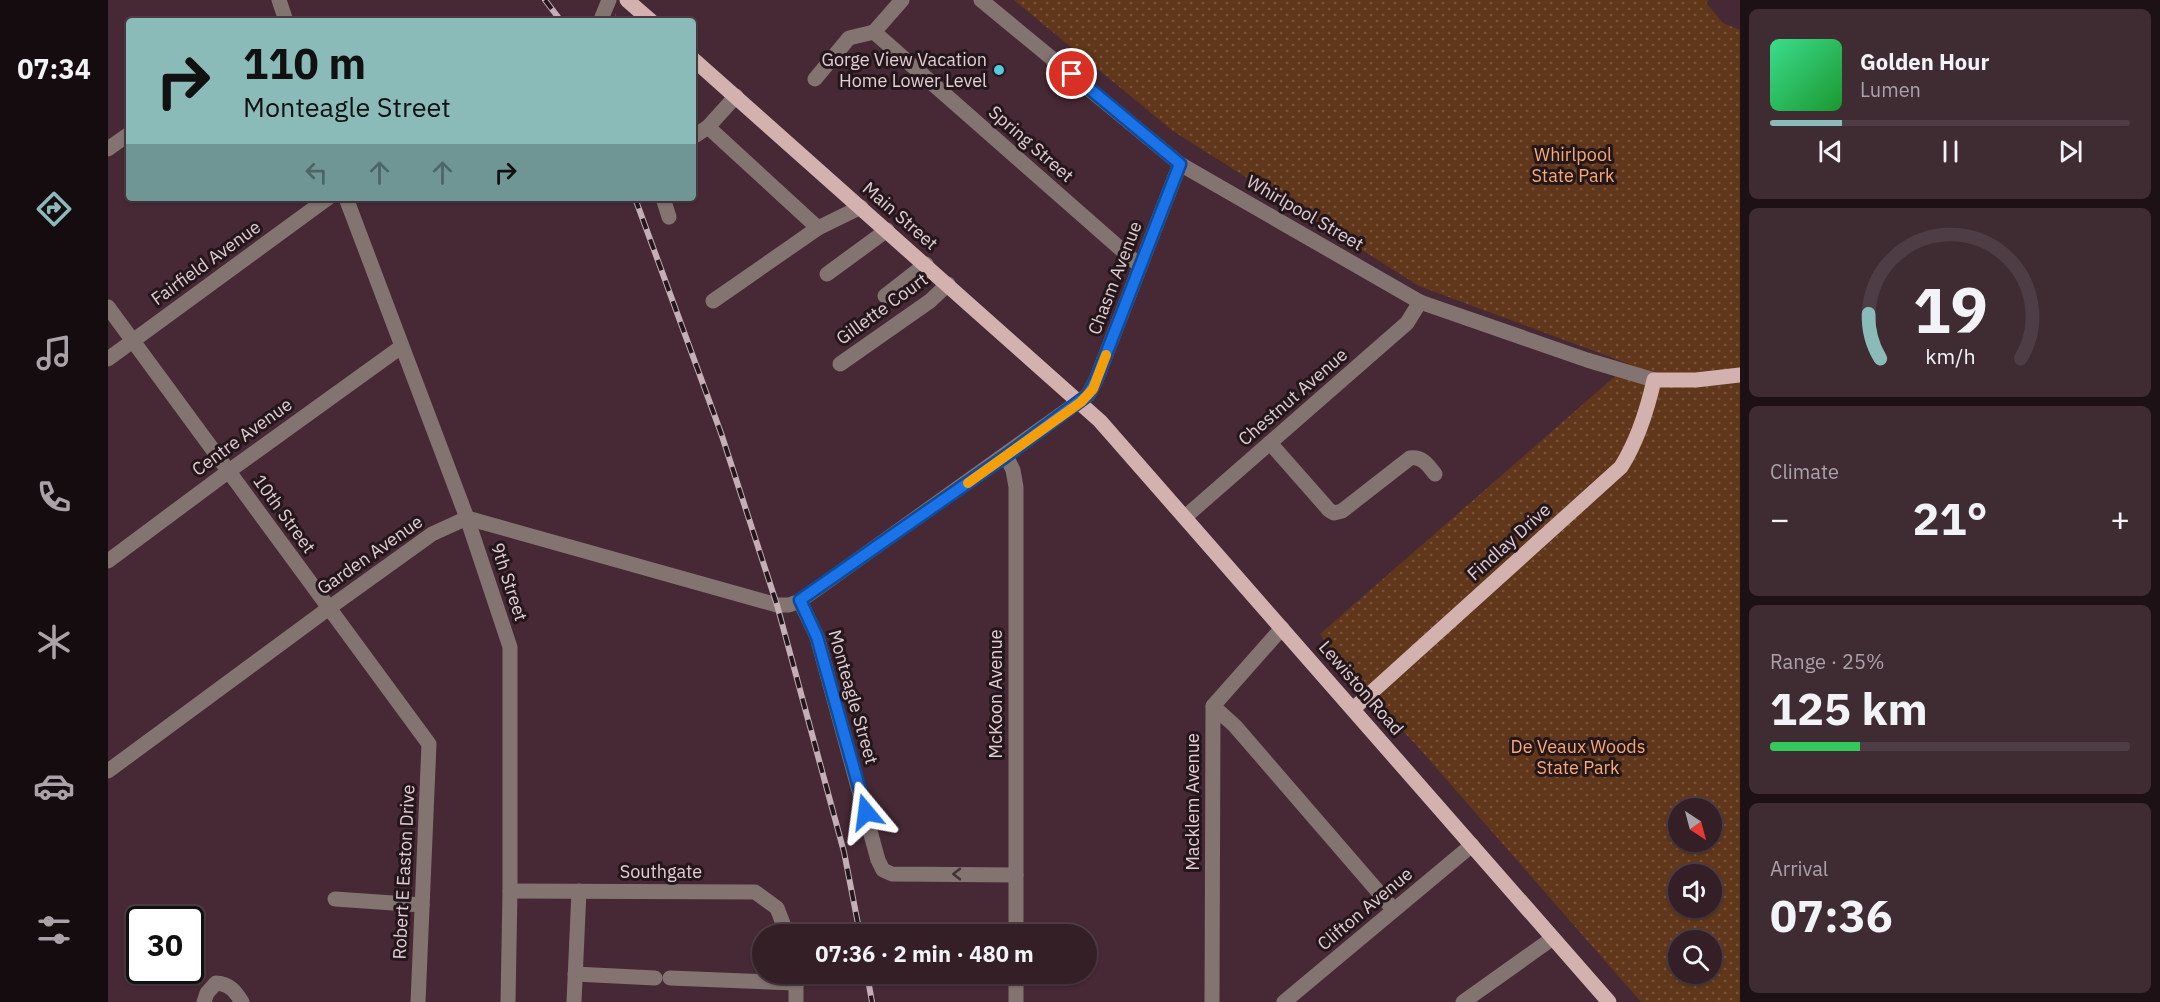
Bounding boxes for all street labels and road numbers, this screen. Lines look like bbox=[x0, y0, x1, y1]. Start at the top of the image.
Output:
street label: Spring Street bbox=[984, 100, 1079, 187]
street label: Whirlpool Street bbox=[1243, 170, 1368, 255]
street label: Main Street bbox=[858, 177, 943, 255]
street label: Fairfield Avenue bbox=[146, 215, 265, 310]
street label: Chasm Avenue bbox=[1082, 218, 1147, 338]
street label: Gillette Court bbox=[831, 268, 932, 350]
street label: Chestnut Avenue bbox=[1233, 343, 1352, 450]
street label: Centre Avenue bbox=[187, 392, 296, 481]
street label: 10th Street bbox=[248, 470, 321, 558]
street label: Findlay Drive bbox=[1462, 498, 1555, 585]
street label: Garden Avenue bbox=[313, 510, 427, 599]
street label: 9th Street bbox=[486, 540, 533, 624]
street label: Monteagle Street bbox=[823, 627, 884, 767]
street label: McKoon Avenue bbox=[984, 629, 1007, 759]
street label: Lewiston Road bbox=[1314, 636, 1409, 740]
street label: Macklem Avenue bbox=[1181, 733, 1204, 871]
street label: Robert E Easton Drive bbox=[387, 784, 420, 960]
street label: Southgate bbox=[620, 860, 702, 883]
street label: Clifton Avenue bbox=[1312, 862, 1417, 955]

